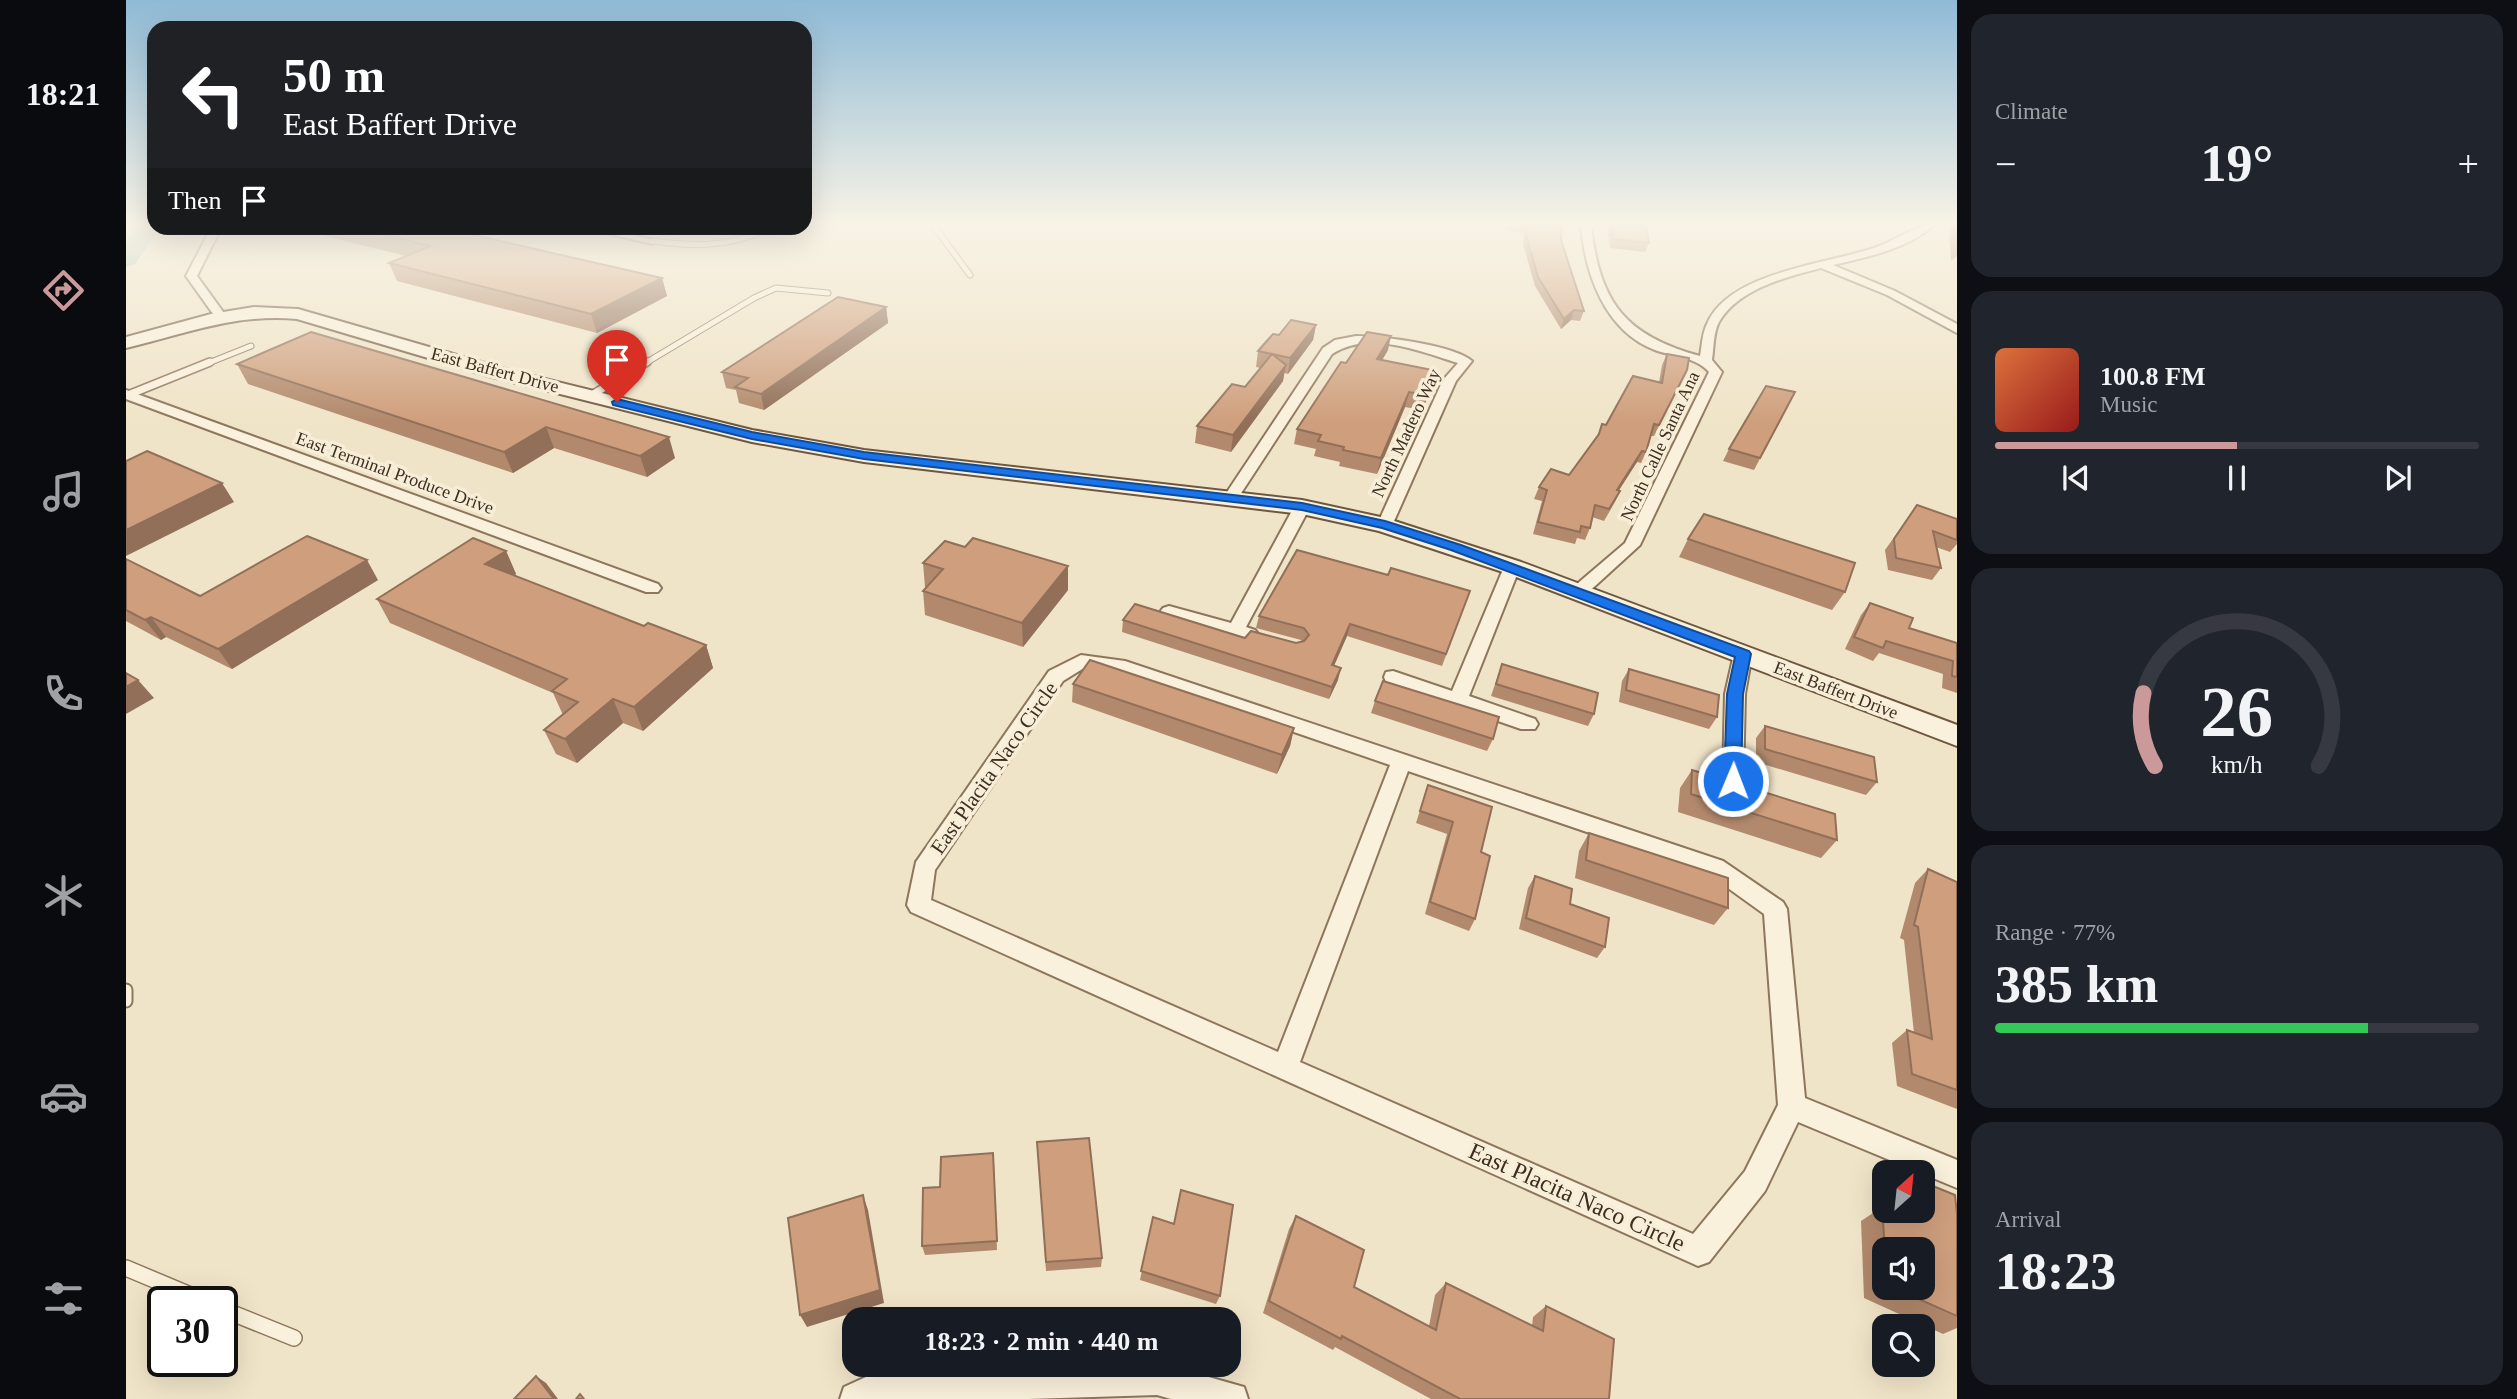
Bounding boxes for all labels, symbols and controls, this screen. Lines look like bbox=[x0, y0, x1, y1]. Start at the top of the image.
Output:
text: 50 m bbox=[283, 48, 385, 103]
icon: left bbox=[168, 49, 259, 140]
text: 18:21 bbox=[26, 76, 100, 112]
text: Climate bbox=[1995, 99, 2068, 124]
text: East Baffert Drive bbox=[283, 106, 517, 142]
text: 19° bbox=[2201, 135, 2273, 192]
text: − bbox=[1995, 143, 2016, 185]
text: + bbox=[2458, 143, 2479, 185]
icon: arrive bbox=[235, 182, 273, 220]
text: Then bbox=[168, 186, 221, 215]
icon: directions bbox=[39, 266, 88, 315]
pin bbox=[587, 330, 647, 402]
icon: arrive bbox=[598, 341, 636, 379]
street label: East Baffert Drive bbox=[429, 343, 561, 397]
text: 100.8 FM bbox=[2100, 362, 2205, 391]
street label: North Madero Way bbox=[1368, 366, 1444, 500]
street label: North Calle Santa Ana bbox=[1617, 368, 1703, 524]
text: Music bbox=[2100, 392, 2158, 417]
street label: East Terminal Produce Drive bbox=[293, 428, 497, 518]
icon: previous bbox=[2057, 459, 2095, 497]
icon: pause bbox=[2218, 459, 2256, 497]
icon: next bbox=[2379, 459, 2417, 497]
icon: music bbox=[39, 467, 88, 516]
street label: East Baffert Drive bbox=[1771, 657, 1901, 723]
icon: phone bbox=[39, 669, 88, 718]
text: 26 bbox=[2201, 671, 2273, 752]
street label: East Placita Naco Circle bbox=[925, 677, 1063, 859]
position arrow bbox=[1696, 744, 1770, 818]
text: km/h bbox=[2211, 750, 2263, 777]
icon: climate bbox=[39, 871, 88, 920]
text: Range · 77% bbox=[1995, 920, 2115, 945]
text: 385 km bbox=[1995, 956, 2158, 1013]
icon: car bbox=[39, 1072, 88, 1121]
street label: East Placita Naco Circle bbox=[1465, 1138, 1689, 1256]
north arrow bbox=[1872, 1160, 1936, 1223]
map controls bbox=[1872, 1160, 1935, 1377]
text: Arrival bbox=[1995, 1207, 2061, 1232]
button: sound bbox=[1872, 1237, 1935, 1300]
text: 18:23 bbox=[1995, 1243, 2116, 1300]
icon: filters bbox=[39, 1274, 88, 1323]
speed limit sign: 30 bbox=[147, 1286, 238, 1377]
button: search bbox=[1872, 1314, 1935, 1377]
text: 18:23 · 2 min · 440 m bbox=[925, 1327, 1159, 1356]

